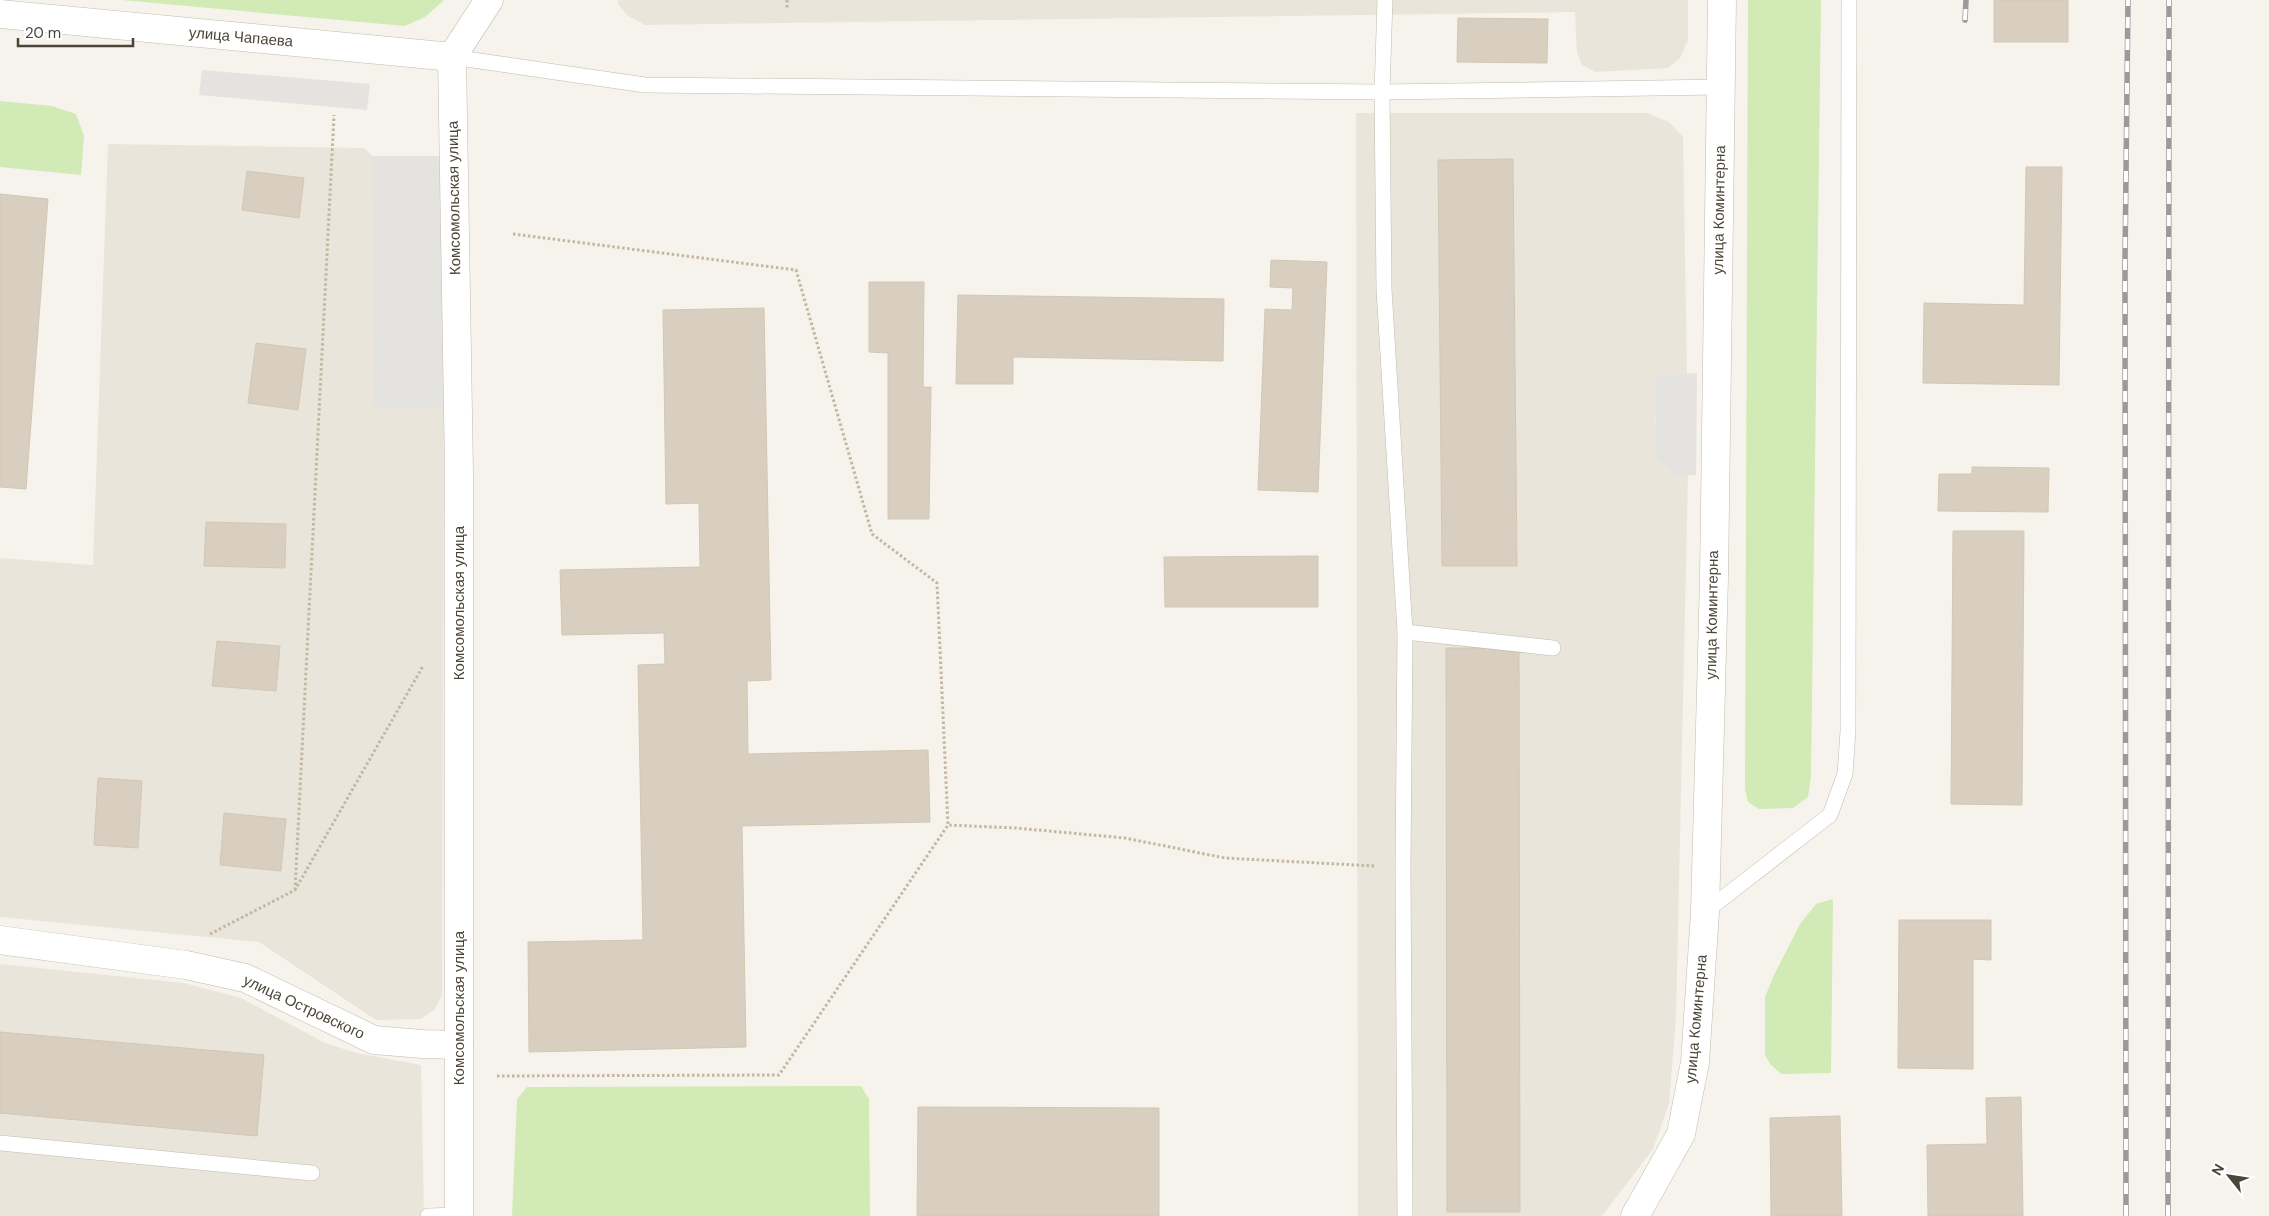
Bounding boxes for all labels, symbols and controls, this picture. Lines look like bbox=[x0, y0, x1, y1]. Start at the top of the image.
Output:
scale bar bbox=[18, 15, 132, 47]
street label: улица Чапаева bbox=[188, 22, 295, 52]
text: 20 m bbox=[25, 23, 61, 43]
street label: Комсомольская улица bbox=[443, 120, 465, 275]
street label: улица Коминтерна bbox=[1708, 145, 1730, 275]
street label: Комсомольская улица bbox=[449, 525, 469, 680]
street label: улица Коминтерна bbox=[1701, 550, 1723, 680]
street label: Комсомольская улица bbox=[449, 930, 469, 1085]
street label: улица Коминтерна bbox=[1680, 953, 1712, 1084]
street label: улица Островского bbox=[240, 970, 368, 1044]
north arrow bbox=[2204, 1151, 2254, 1201]
text: N bbox=[2207, 1161, 2228, 1178]

